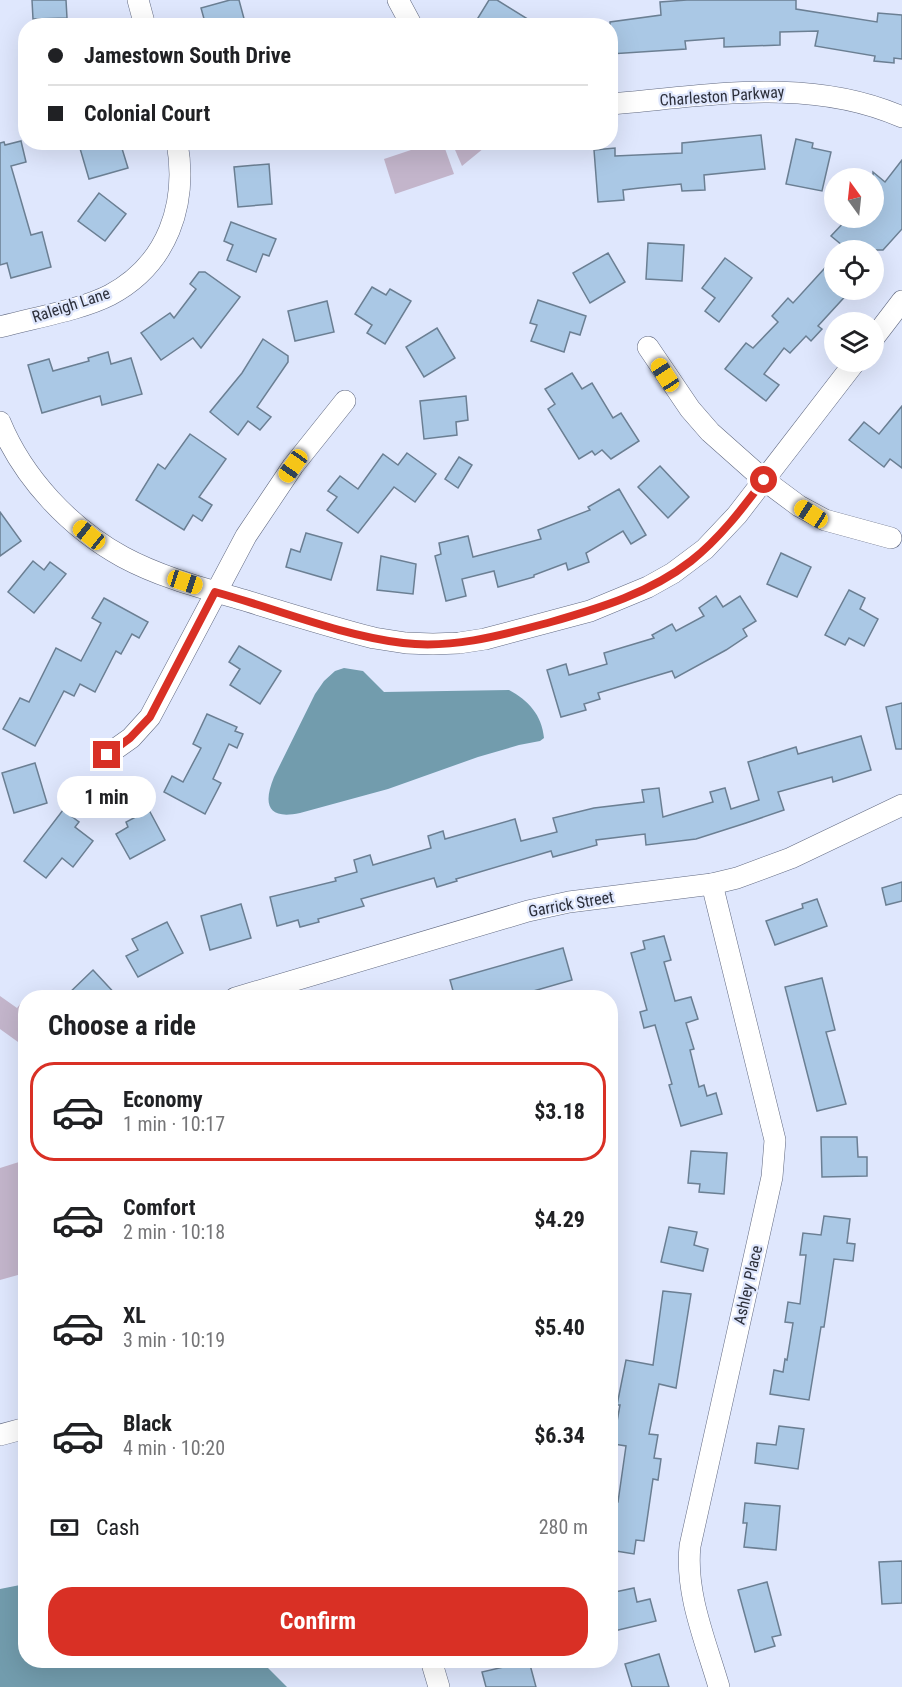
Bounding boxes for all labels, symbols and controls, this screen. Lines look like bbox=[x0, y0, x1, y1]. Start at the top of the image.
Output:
text: Jamestown South Drive bbox=[84, 43, 291, 68]
street label: Charleston Parkway bbox=[659, 82, 785, 110]
text: Colonial Court bbox=[84, 101, 210, 126]
north arrow bbox=[824, 168, 884, 228]
map controls bbox=[824, 168, 884, 372]
button: locate bbox=[824, 240, 884, 300]
street label: Raleigh Lane bbox=[30, 283, 112, 327]
button: layers bbox=[824, 312, 884, 372]
car bbox=[648, 355, 682, 395]
car bbox=[275, 446, 311, 486]
route start bbox=[750, 466, 777, 493]
car bbox=[791, 497, 831, 531]
car bbox=[69, 517, 109, 553]
car bbox=[165, 568, 205, 596]
route end bbox=[93, 741, 120, 768]
callout: 1 min bbox=[57, 776, 156, 818]
text: 1 min bbox=[84, 785, 129, 809]
street label: Garrick Street bbox=[527, 887, 615, 921]
text: Choose a ride bbox=[48, 1010, 196, 1042]
icon: car bbox=[51, 1085, 105, 1139]
text: Economy bbox=[123, 1087, 203, 1112]
text: $3.18 bbox=[534, 1099, 585, 1124]
text: 1 min · 10:17 bbox=[123, 1112, 225, 1136]
icon: car bbox=[51, 1193, 105, 1247]
text: Comfort bbox=[123, 1195, 196, 1220]
text: $4.29 bbox=[534, 1207, 585, 1232]
text: 2 min · 10:18 bbox=[123, 1220, 225, 1244]
street label: Ashley Place bbox=[730, 1244, 766, 1326]
icon: car bbox=[51, 1301, 105, 1355]
text: XL bbox=[123, 1303, 146, 1328]
text: $5.40 bbox=[534, 1315, 585, 1340]
text: 3 min · 10:19 bbox=[123, 1328, 225, 1352]
icon: car bbox=[51, 1409, 105, 1463]
text: Black bbox=[123, 1411, 172, 1436]
text: $6.34 bbox=[534, 1423, 585, 1448]
text: 4 min · 10:20 bbox=[123, 1436, 225, 1460]
icon: cash bbox=[48, 1511, 81, 1544]
text: Cash bbox=[96, 1515, 140, 1540]
text: 280 m bbox=[539, 1515, 588, 1539]
button: Confirm bbox=[48, 1587, 588, 1656]

